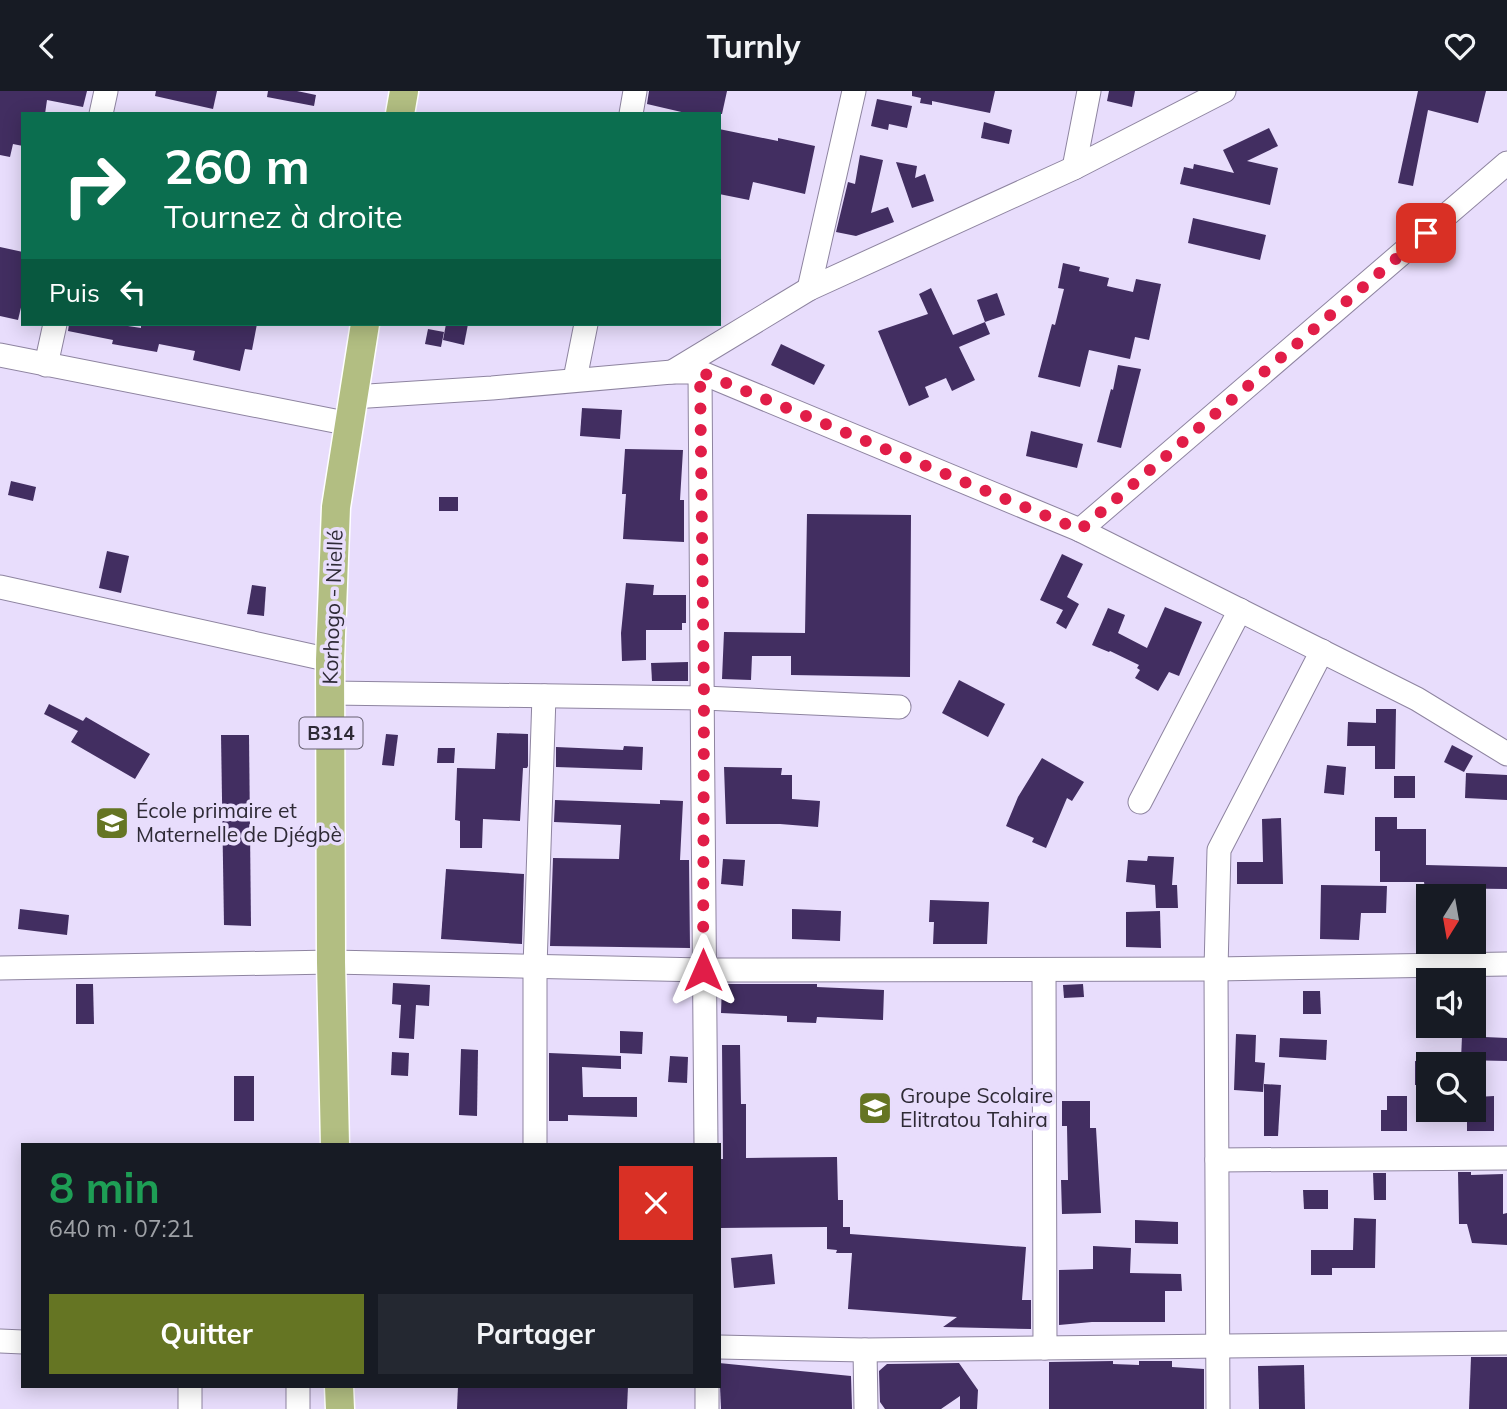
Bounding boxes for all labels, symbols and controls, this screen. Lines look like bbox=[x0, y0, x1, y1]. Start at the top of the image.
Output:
text: Turnly bbox=[706, 26, 801, 66]
icon: back bbox=[28, 27, 66, 65]
icon: heart bbox=[1441, 27, 1479, 65]
text: 260 m bbox=[164, 135, 310, 196]
icon: right bbox=[49, 140, 140, 231]
text: Tournez à droite bbox=[164, 196, 403, 236]
pin bbox=[1396, 203, 1456, 263]
icon: arrive bbox=[1407, 214, 1445, 252]
icon: left bbox=[114, 273, 152, 311]
text: Puis bbox=[49, 276, 100, 309]
street label: Korhogo - Niellé bbox=[316, 529, 348, 685]
road number: B314 bbox=[300, 717, 362, 748]
place label: École primaire et Maternelle de Djégbè bbox=[136, 797, 342, 847]
school or university icon: École primaire et Maternelle de Djégbè bbox=[93, 804, 131, 842]
north arrow bbox=[1416, 884, 1486, 954]
map controls bbox=[1416, 884, 1486, 1122]
position arrow bbox=[666, 933, 740, 1007]
button: sound bbox=[1416, 968, 1486, 1038]
button: search bbox=[1416, 1052, 1486, 1122]
place label: Groupe Scolaire Elitratou Tahira bbox=[900, 1082, 1053, 1132]
school or university icon: Groupe Scolaire Elitratou Tahira bbox=[856, 1089, 894, 1127]
text: 8 min bbox=[49, 1161, 160, 1214]
button: close bbox=[619, 1166, 693, 1240]
text: 640 m · 07:21 bbox=[49, 1214, 194, 1243]
button: Quitter bbox=[49, 1294, 364, 1374]
button: Partager bbox=[378, 1294, 693, 1374]

